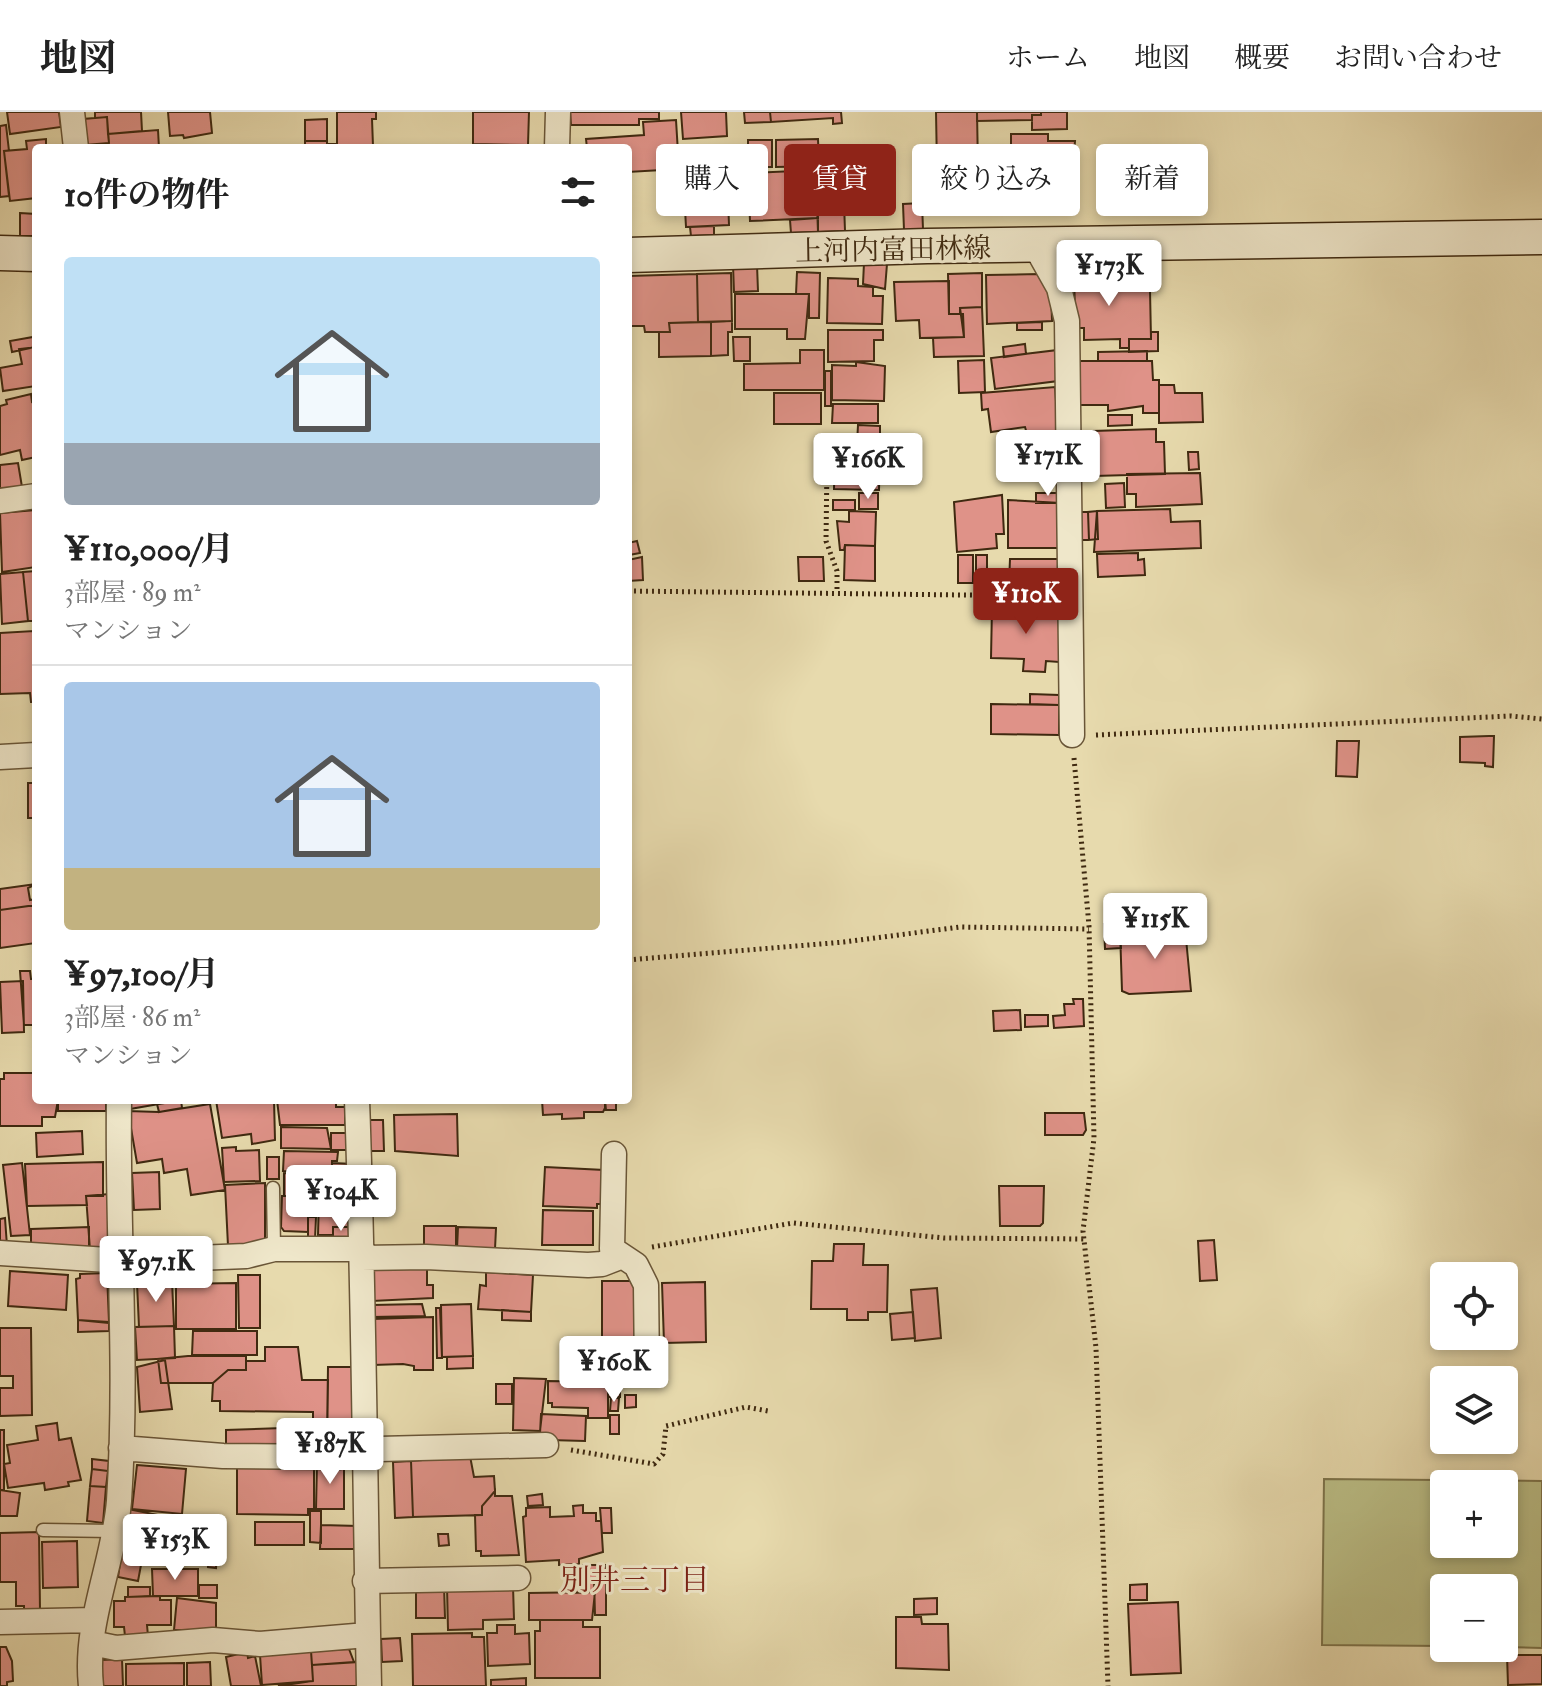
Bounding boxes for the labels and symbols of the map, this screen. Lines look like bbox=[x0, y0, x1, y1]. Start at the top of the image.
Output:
street label: 上河内富田林線 bbox=[795, 231, 991, 270]
pin: ¥173K bbox=[1053, 240, 1165, 308]
pin: ¥171K bbox=[992, 430, 1104, 498]
pin: ¥166K bbox=[812, 433, 924, 501]
pin: ¥110K bbox=[970, 568, 1082, 636]
pin: ¥115K bbox=[1099, 893, 1211, 961]
pin: ¥104K bbox=[285, 1165, 397, 1233]
pin: ¥97.1K bbox=[91, 1236, 221, 1304]
pin: ¥160K bbox=[558, 1336, 670, 1404]
pin: ¥187K bbox=[274, 1418, 386, 1486]
pin: ¥153K bbox=[119, 1514, 231, 1582]
district label: 別井三丁目 bbox=[560, 1562, 710, 1599]

